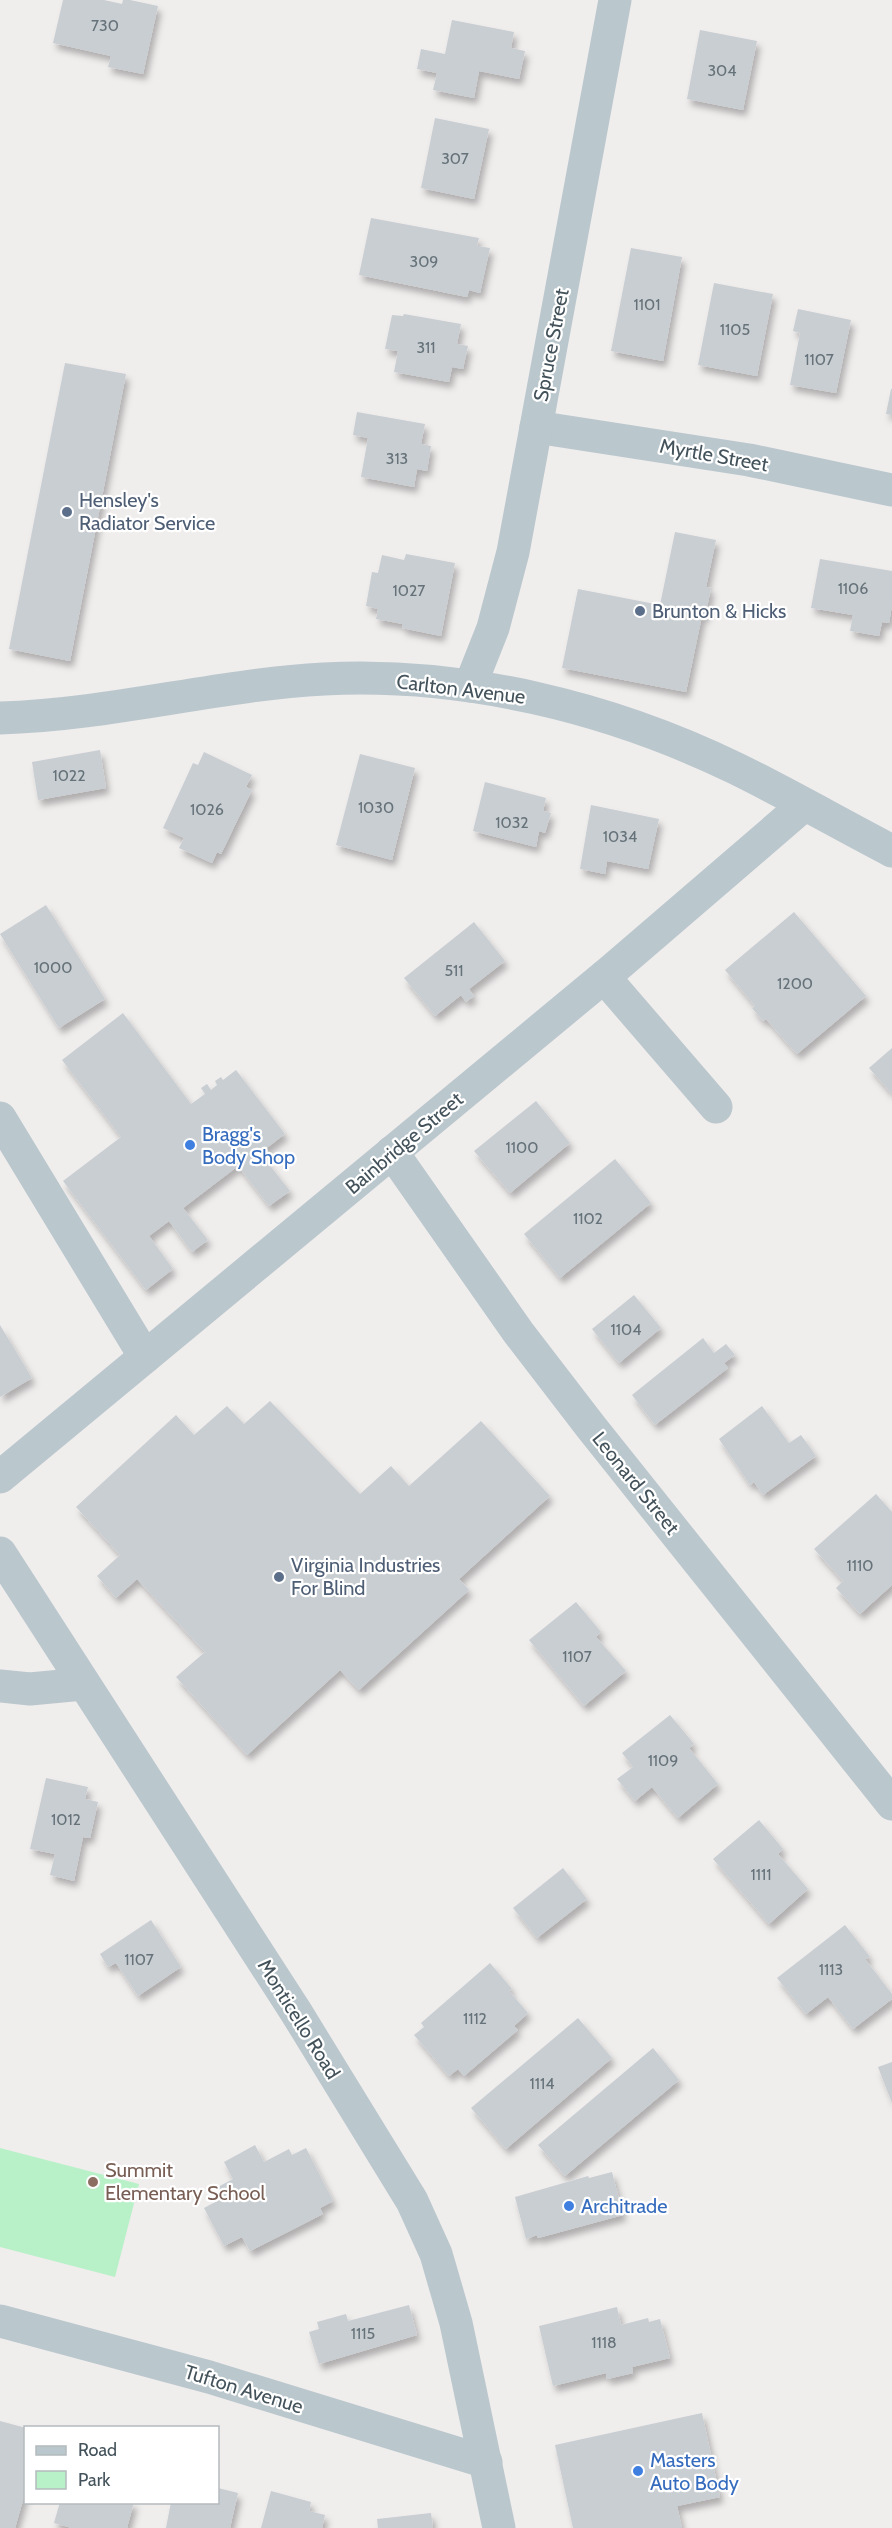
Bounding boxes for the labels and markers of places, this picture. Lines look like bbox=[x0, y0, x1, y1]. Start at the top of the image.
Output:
place label: Hensley's Radiator Service bbox=[79, 488, 215, 535]
marker: Hensley's Radiator Service bbox=[60, 505, 74, 519]
place label: Brunton & Hicks bbox=[652, 599, 786, 623]
marker: Brunton & Hicks bbox=[633, 604, 647, 618]
place label: Bragg's Body Shop bbox=[202, 1122, 295, 1169]
marker: Bragg's Body Shop bbox=[183, 1138, 197, 1152]
place label: Virginia Industries For Blind bbox=[291, 1553, 440, 1600]
marker: Virginia Industries For Blind bbox=[272, 1570, 286, 1584]
place label: Summit Elementary School bbox=[105, 2158, 266, 2205]
marker: Summit Elementary School bbox=[86, 2175, 100, 2189]
place label: Architrade bbox=[581, 2194, 667, 2218]
marker: Architrade bbox=[562, 2199, 576, 2213]
place label: Masters Auto Body bbox=[650, 2448, 739, 2495]
marker: Masters Auto Body bbox=[631, 2464, 645, 2478]

